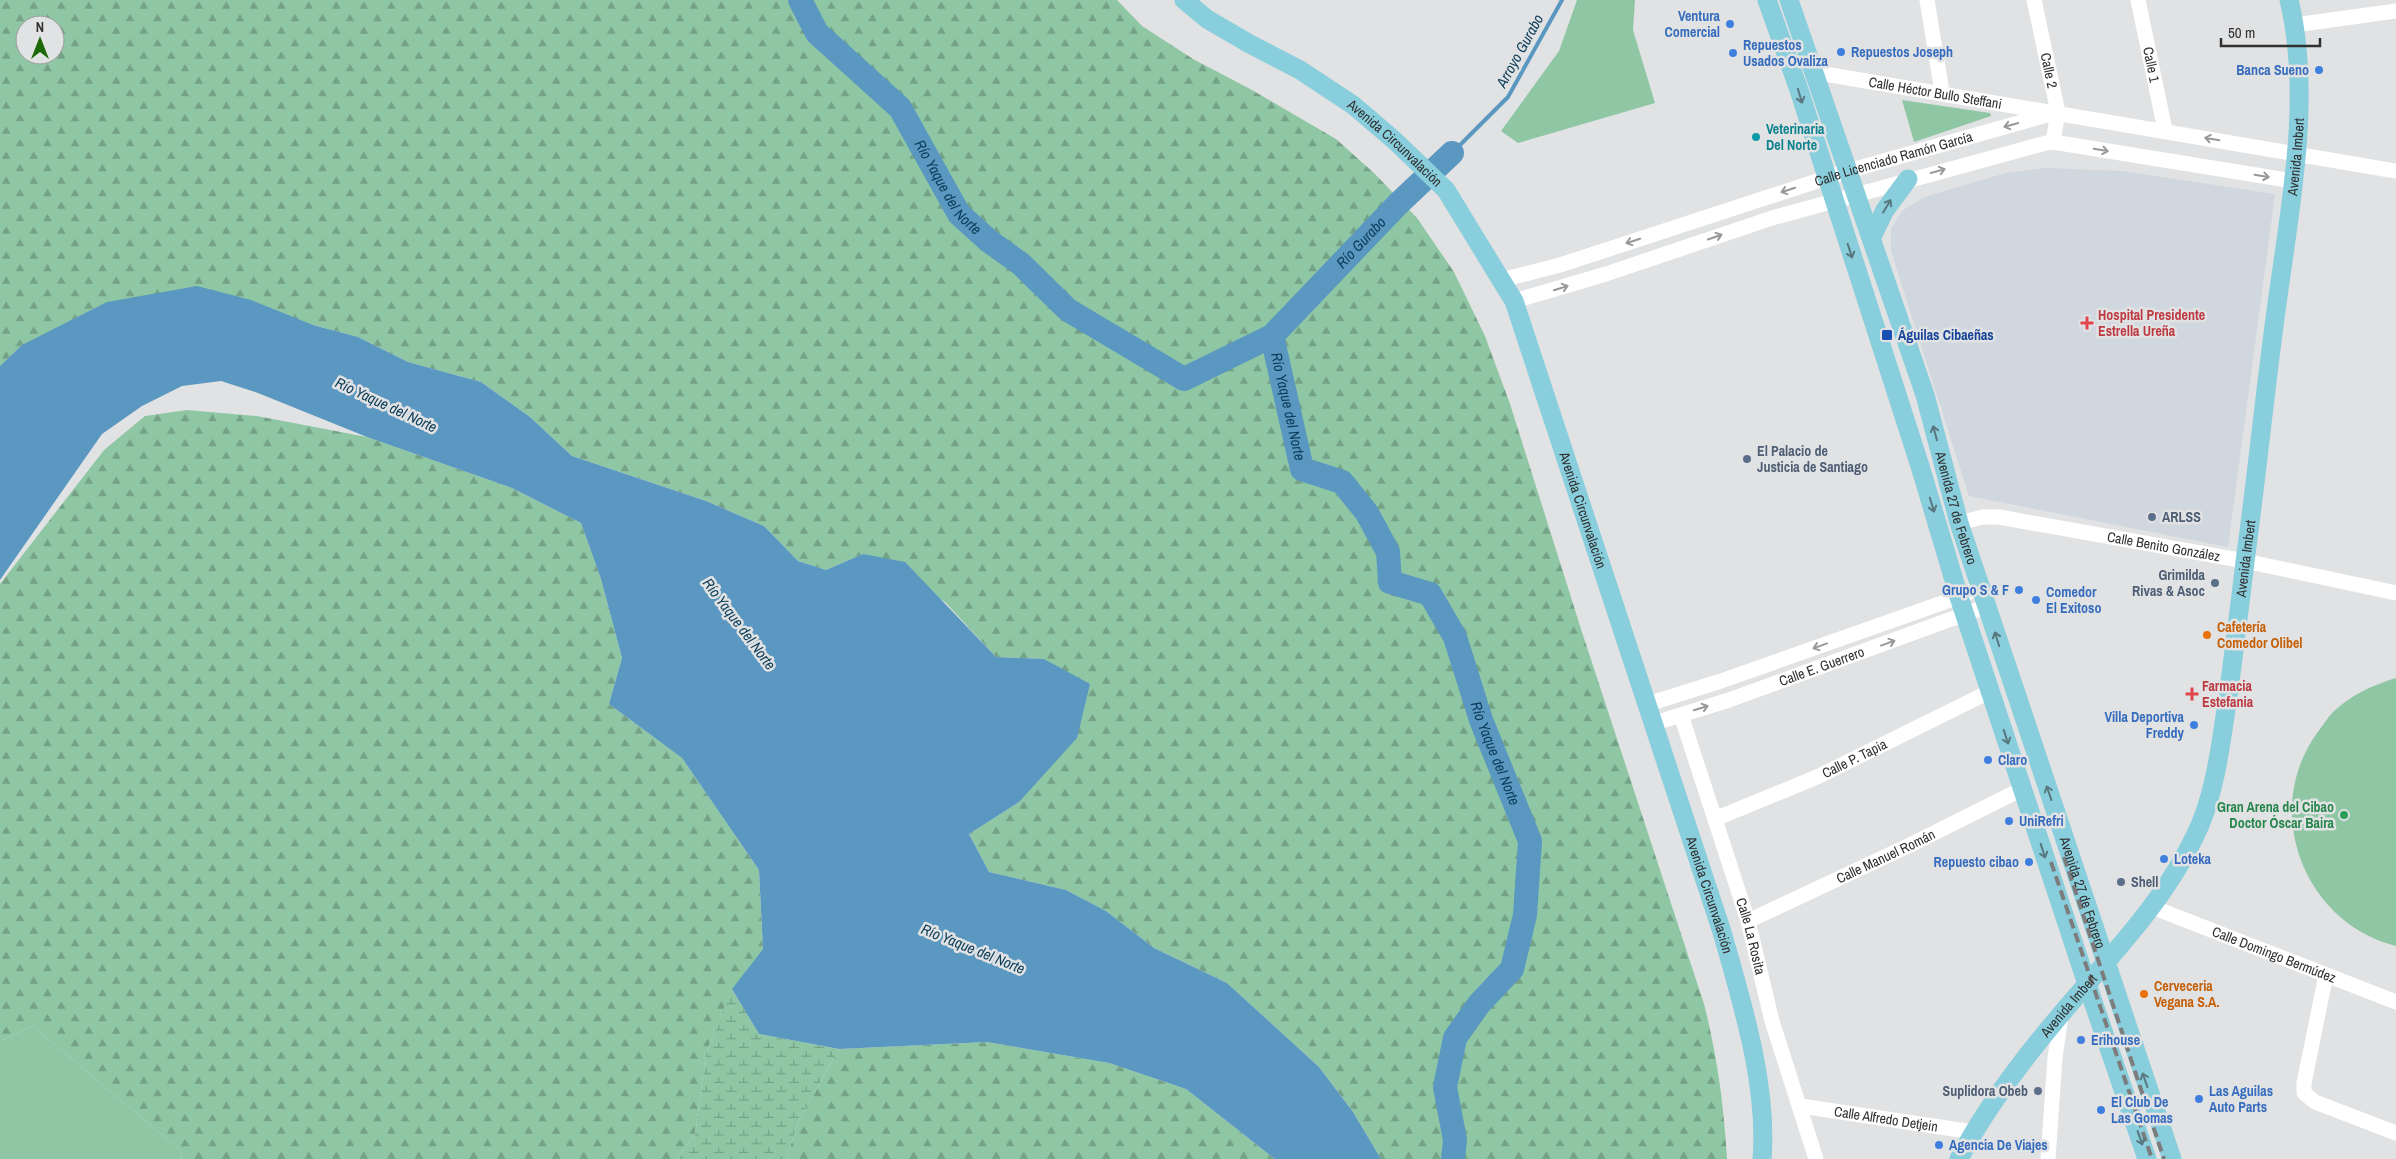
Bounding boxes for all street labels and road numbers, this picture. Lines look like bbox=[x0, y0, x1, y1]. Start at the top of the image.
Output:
street label: Calle 1 bbox=[2139, 45, 2164, 85]
street label: Calle 2 bbox=[2037, 51, 2062, 90]
street label: Calle Héctor Bullo Steffani bbox=[1867, 73, 2003, 113]
street label: Avenida Circunvalación bbox=[1344, 95, 1446, 191]
street label: Avenida Imbert bbox=[2283, 118, 2308, 198]
street label: Calle Licenciado Ramón García bbox=[1812, 127, 1975, 190]
street label: Avenida Circunvalación bbox=[1555, 449, 1611, 571]
street label: Avenida 27 de Febrero bbox=[1931, 449, 1981, 567]
street label: Avenida Imbert bbox=[2232, 519, 2259, 599]
street label: Calle Benito González bbox=[2106, 528, 2222, 565]
street label: Calle E. Guerrero bbox=[1776, 643, 1867, 690]
street label: Calle P. Tapia bbox=[1819, 735, 1890, 782]
street label: Calle Manuel Román bbox=[1833, 825, 1938, 887]
street label: Avenida Circunvalación bbox=[1682, 833, 1737, 955]
street label: Avenida 27 de Febrero bbox=[2055, 833, 2110, 951]
street label: Calle La Rosita bbox=[1732, 895, 1770, 977]
street label: Calle Domingo Bermúdez bbox=[2209, 922, 2339, 987]
street label: Avenida Imbert bbox=[2036, 970, 2101, 1042]
street label: Calle Alfredo Detjein bbox=[1833, 1102, 1939, 1136]

